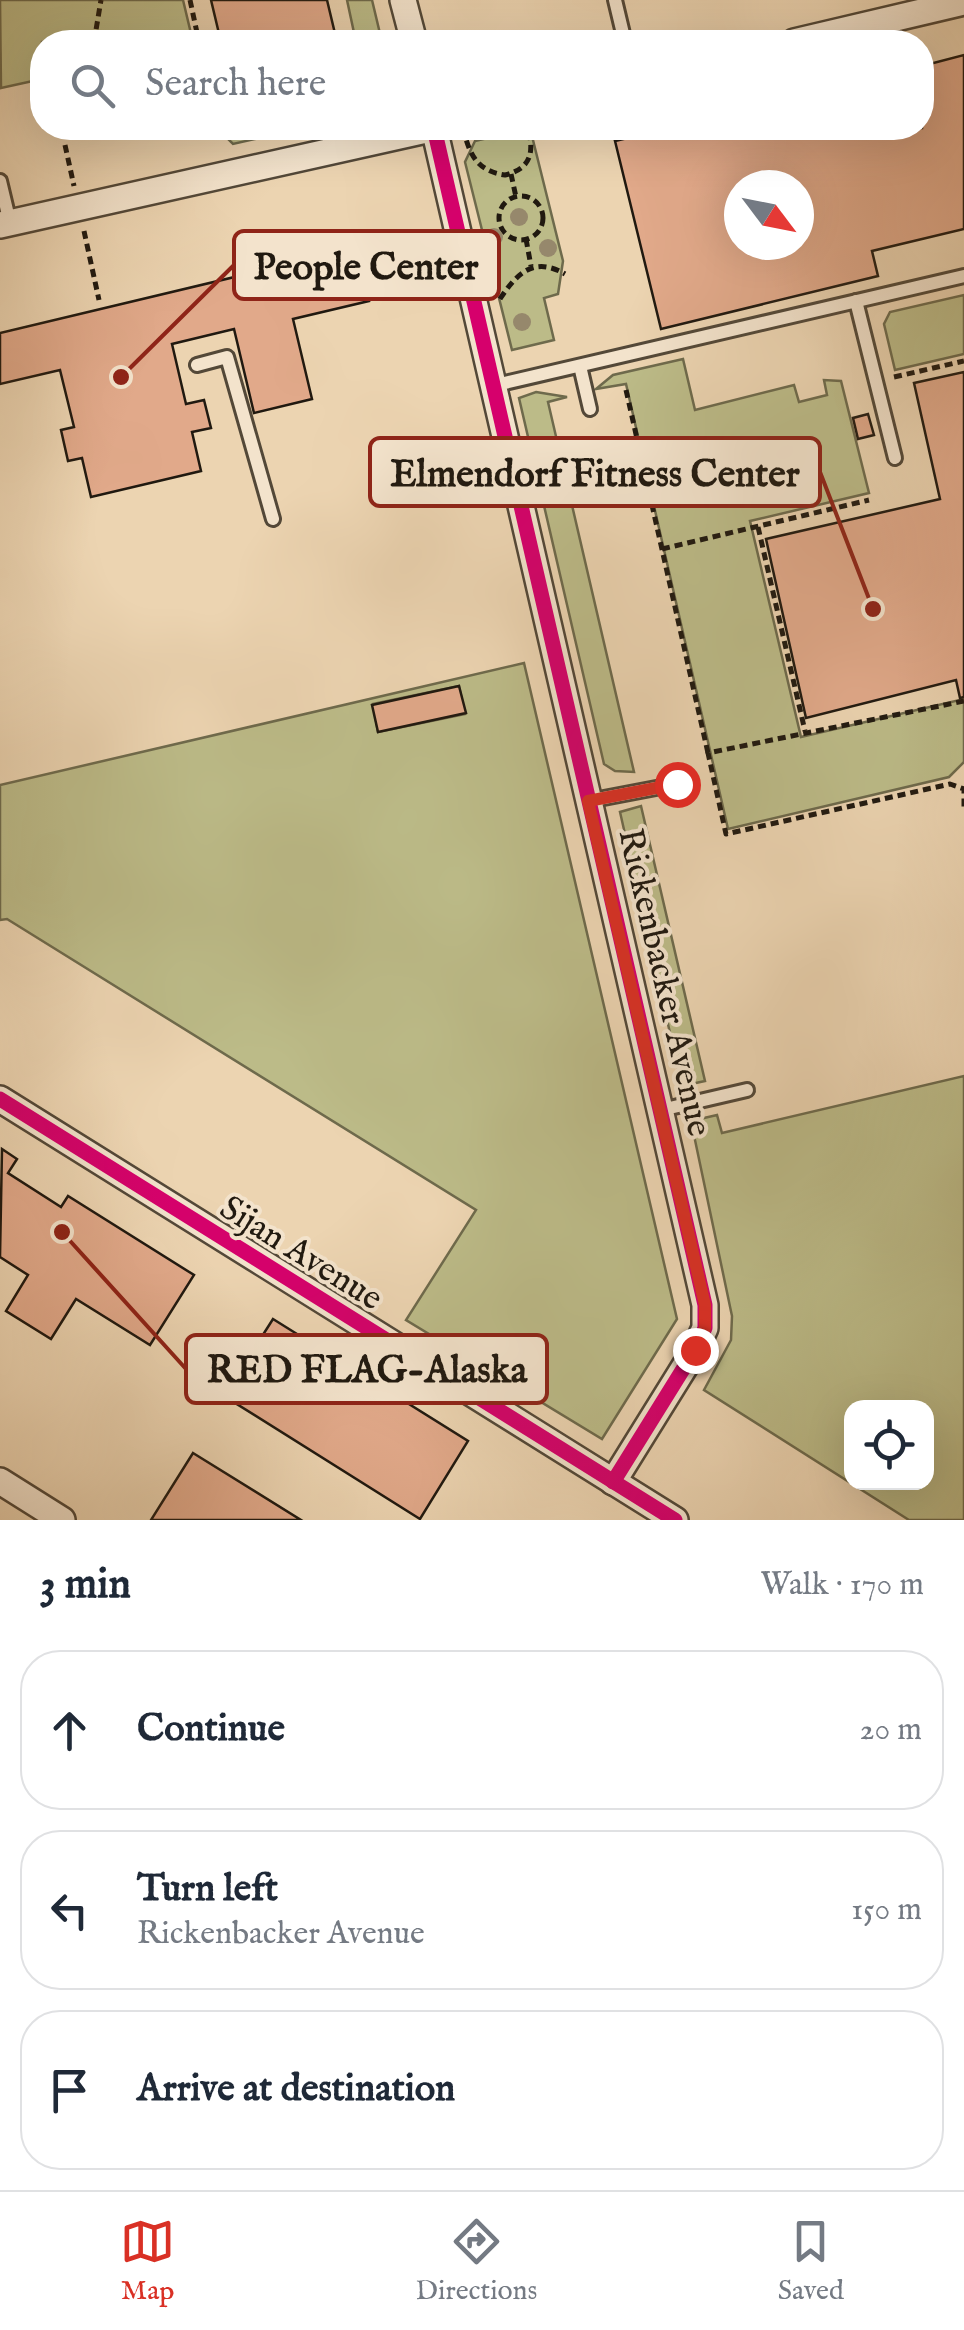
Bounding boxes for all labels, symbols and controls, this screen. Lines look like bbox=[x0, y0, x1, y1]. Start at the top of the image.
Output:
search box bbox=[30, 30, 934, 140]
icon: search bbox=[65, 58, 120, 113]
text: Search here bbox=[145, 61, 326, 109]
north arrow bbox=[724, 170, 814, 260]
callout: People Center bbox=[234, 231, 499, 299]
text: People Center bbox=[254, 245, 480, 293]
callout: Elmendorf Fitness Center bbox=[370, 438, 820, 506]
text: Elmendorf Fitness Center bbox=[390, 452, 801, 500]
route start bbox=[655, 762, 701, 808]
street label: Rickenbacker Avenue bbox=[606, 824, 721, 1141]
street label: Sijan Avenue bbox=[211, 1186, 391, 1322]
route end bbox=[673, 1328, 719, 1374]
callout: RED FLAG-Alaska bbox=[186, 1335, 547, 1403]
text: RED FLAG-Alaska bbox=[207, 1348, 528, 1396]
map controls bbox=[844, 1400, 934, 1490]
button: locate bbox=[844, 1400, 934, 1490]
text: 3 min bbox=[40, 1559, 131, 1612]
text: Walk · 170 m bbox=[760, 1565, 924, 1606]
icon: ahead bbox=[42, 1703, 97, 1758]
text: Continue bbox=[137, 1706, 285, 1754]
text: 20 m bbox=[860, 1710, 922, 1751]
text: Turn left bbox=[137, 1866, 278, 1914]
icon: left bbox=[42, 1883, 97, 1938]
text: 150 m bbox=[851, 1890, 922, 1931]
text: Rickenbacker Avenue bbox=[137, 1914, 425, 1955]
icon: arrive bbox=[42, 2063, 97, 2118]
text: Arrive at destination bbox=[137, 2066, 455, 2114]
tab: Map bbox=[120, 2214, 175, 2309]
tab: Directions bbox=[415, 2214, 537, 2309]
tab: Saved bbox=[778, 2214, 844, 2309]

